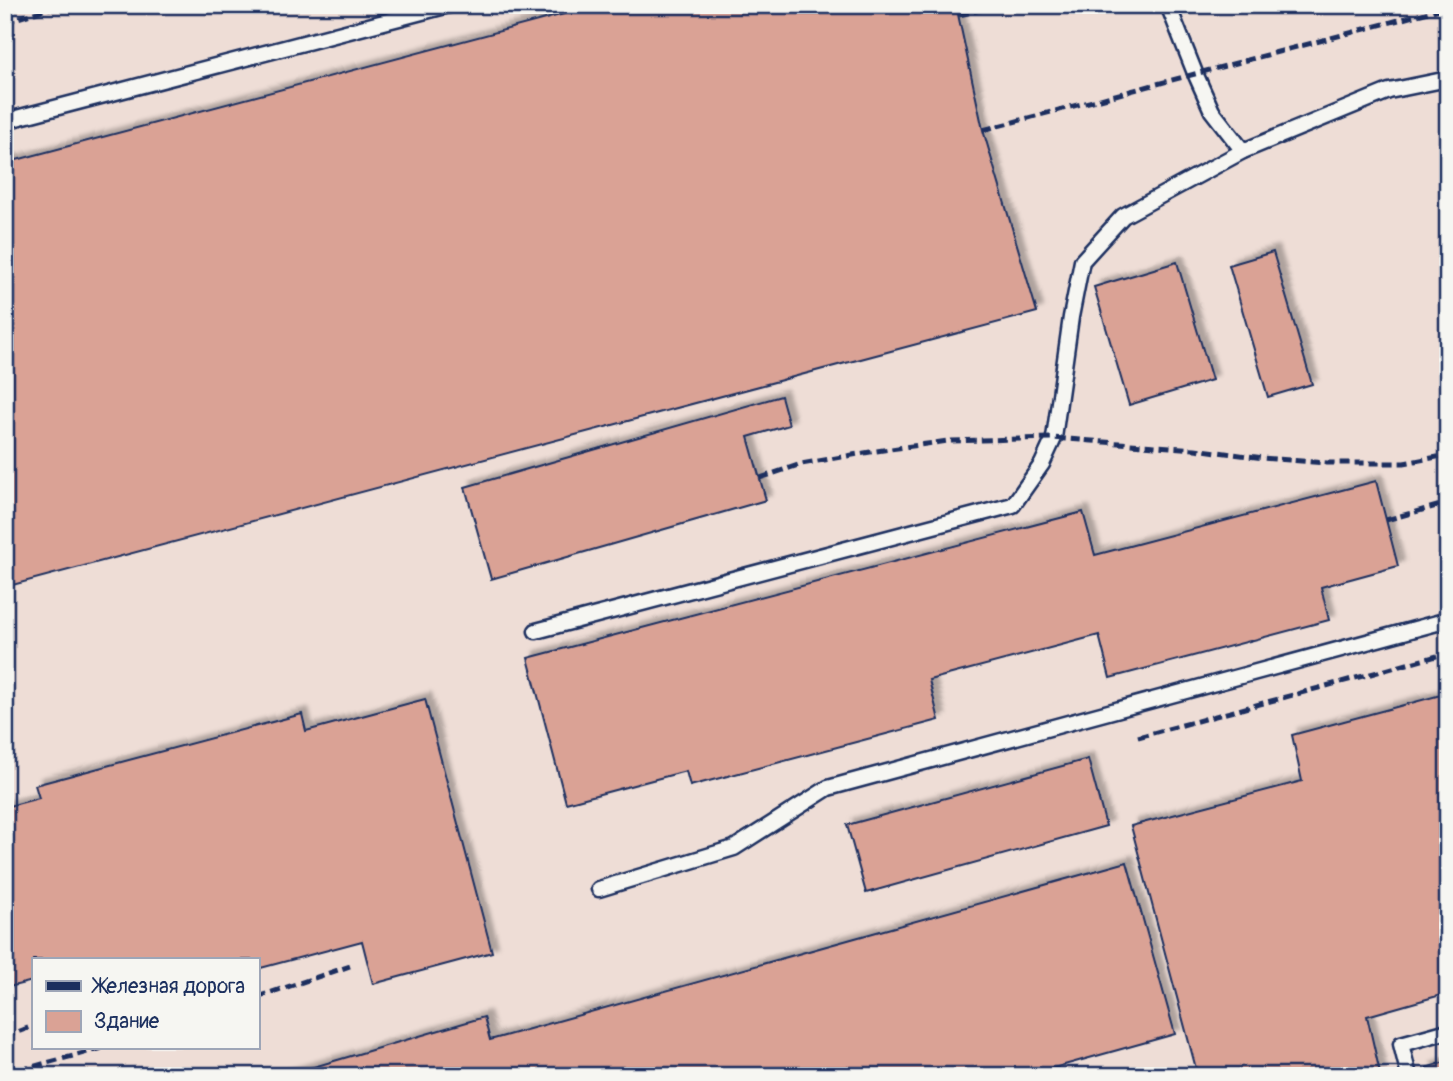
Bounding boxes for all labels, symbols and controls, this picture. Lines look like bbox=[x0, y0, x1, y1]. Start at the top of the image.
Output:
legend bbox=[32, 958, 259, 1050]
text: Железная дорога bbox=[91, 973, 245, 1000]
text: Здание bbox=[94, 1008, 160, 1035]

